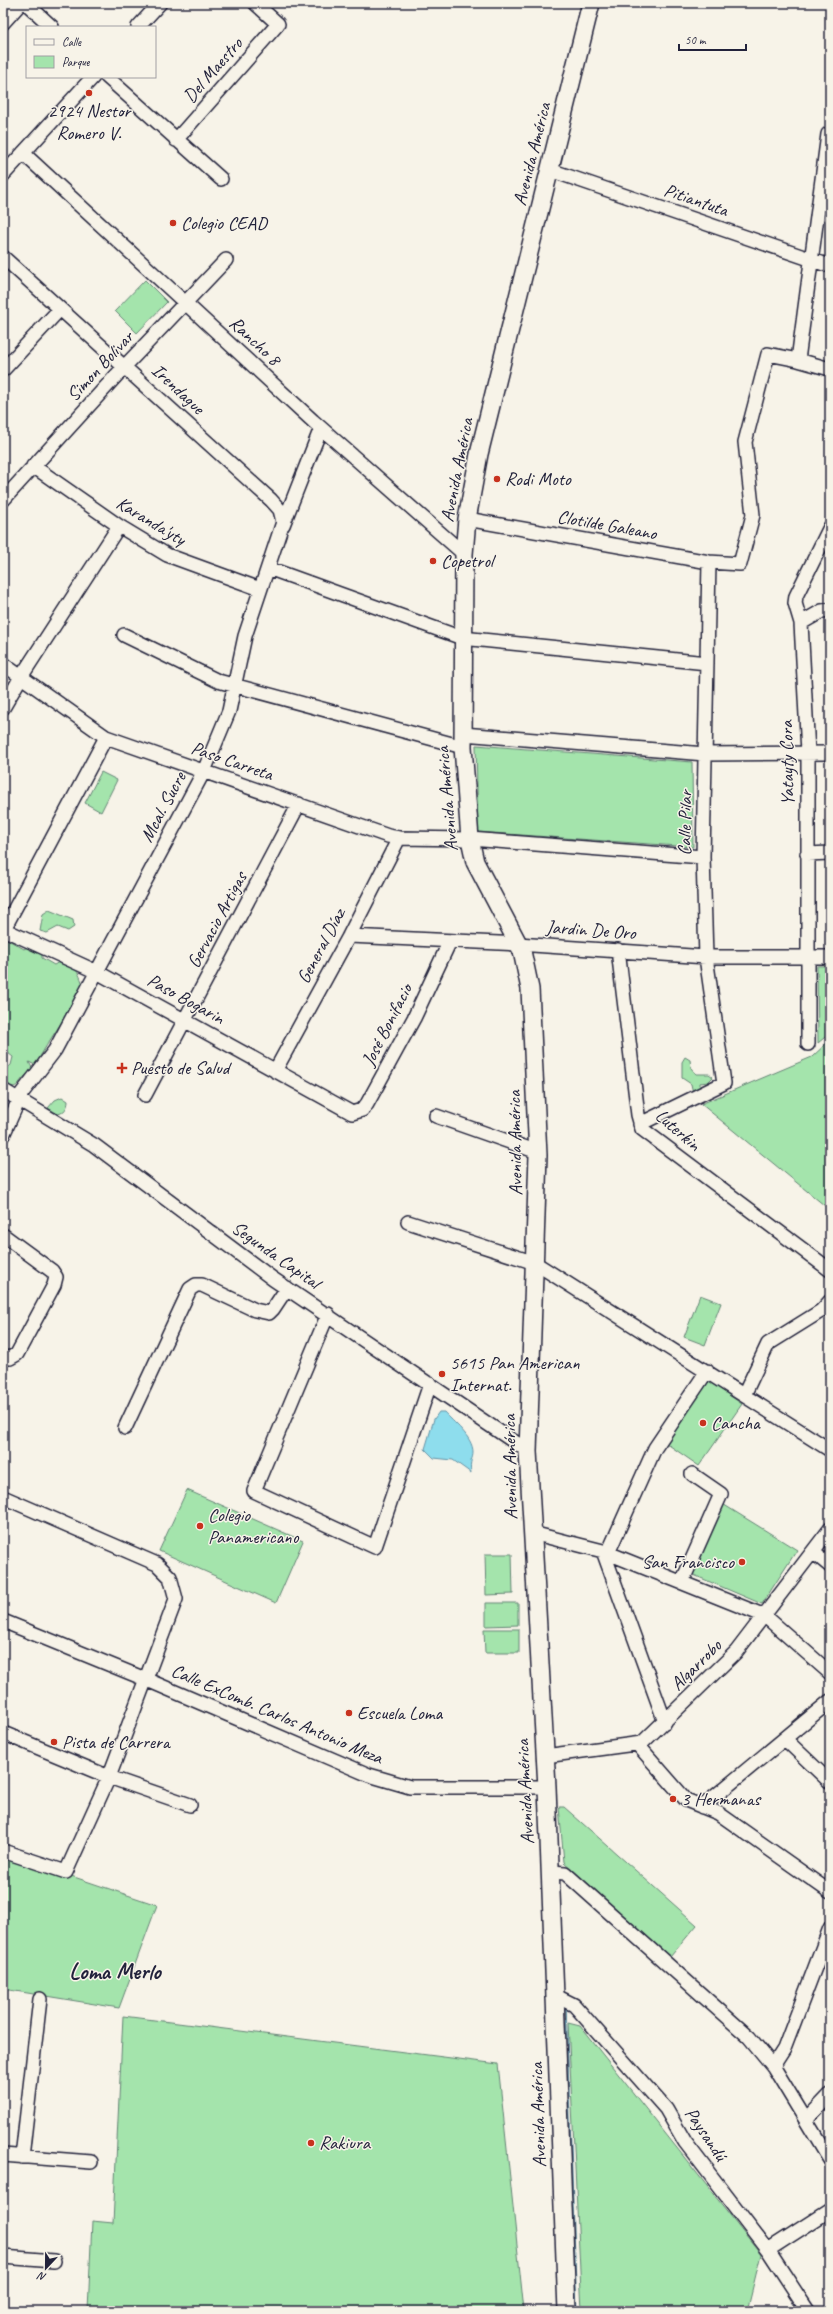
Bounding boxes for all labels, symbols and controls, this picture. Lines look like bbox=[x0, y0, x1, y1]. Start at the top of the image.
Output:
legend bbox=[26, 26, 156, 78]
scale bar bbox=[679, 26, 746, 52]
street label: Del Maestro bbox=[178, 31, 249, 108]
text: 50 m bbox=[685, 32, 707, 48]
text: Calle bbox=[62, 34, 82, 50]
text: Parque bbox=[62, 54, 91, 70]
marker: 2924 Nestor Romero V. bbox=[84, 88, 94, 98]
place label: 2924 Nestor Romero V. bbox=[48, 99, 133, 145]
street label: Avenida América bbox=[508, 99, 557, 208]
street label: Pitiantuta bbox=[661, 178, 732, 223]
place label: Colegio CEAD bbox=[181, 211, 269, 235]
marker: Colegio CEAD bbox=[168, 218, 178, 228]
street label: Rancho 8 bbox=[224, 311, 288, 373]
street label: Simon Bolivar bbox=[61, 325, 140, 406]
street label: Irendague bbox=[146, 358, 211, 421]
street label: Avenida América bbox=[435, 415, 479, 524]
place label: Rodi Moto bbox=[505, 467, 572, 491]
marker: Rodi Moto bbox=[492, 474, 502, 484]
street label: Karanda'yty bbox=[112, 491, 191, 552]
street label: Clotilde Galeano bbox=[556, 504, 660, 546]
place label: Copetrol bbox=[441, 549, 497, 573]
marker: Copetrol bbox=[428, 556, 438, 566]
street label: Yatayty Cora bbox=[774, 719, 800, 806]
street label: Paso Carreta bbox=[188, 736, 277, 787]
street label: Avenida América bbox=[430, 744, 464, 852]
street label: Mcal. Sucre bbox=[135, 766, 192, 846]
street label: Calle Pilar bbox=[672, 788, 698, 856]
street label: Gervacio Artigas bbox=[182, 866, 253, 972]
street label: General Díaz bbox=[291, 903, 352, 988]
street label: Jardin De Oro bbox=[544, 915, 638, 945]
street label: Paso Bogarin bbox=[143, 968, 229, 1030]
street label: José Bonifacio bbox=[356, 978, 419, 1071]
place label: Puesto de Salud bbox=[131, 1056, 233, 1080]
marker: Puesto de Salud bbox=[116, 1062, 128, 1074]
street label: Avenida América bbox=[502, 1089, 528, 1196]
street label: Luterkin bbox=[650, 1104, 706, 1157]
street label: Segunda Capital bbox=[227, 1216, 328, 1296]
place label: 5615 Pan American Internat. bbox=[450, 1351, 580, 1397]
marker: 5615 Pan American Internat. bbox=[437, 1369, 447, 1379]
place label: Cancha bbox=[711, 1411, 761, 1435]
street label: Avenida América bbox=[497, 1413, 523, 1520]
marker: Cancha bbox=[698, 1418, 708, 1428]
place label: Colegio Panamericano bbox=[208, 1503, 300, 1549]
marker: Colegio Panamericano bbox=[195, 1521, 205, 1531]
place label: San Francisco bbox=[641, 1550, 735, 1574]
marker: San Francisco bbox=[737, 1557, 747, 1567]
street label: Algarrobo bbox=[665, 1633, 728, 1696]
street label: Calle ExComb. Carlos Antonio Meza bbox=[168, 1659, 388, 1770]
place label: Escuela Loma bbox=[357, 1701, 443, 1725]
marker: Escuela Loma bbox=[344, 1708, 354, 1718]
place label: Pista de Carrera bbox=[62, 1730, 172, 1754]
marker: Pista de Carrera bbox=[49, 1737, 59, 1747]
street label: Avenida América bbox=[510, 1738, 540, 1845]
place label: 3 Hermanas bbox=[681, 1787, 762, 1811]
marker: 3 Hermanas bbox=[668, 1794, 678, 1804]
district label: Loma Merlo bbox=[69, 1957, 162, 1986]
street label: Avenida América bbox=[524, 2061, 552, 2168]
street label: Paysandú bbox=[679, 2103, 734, 2167]
place label: Rakiura bbox=[319, 2131, 372, 2155]
marker: Rakiura bbox=[306, 2138, 316, 2148]
north arrow bbox=[26, 2248, 66, 2288]
text: N bbox=[34, 2269, 48, 2285]

